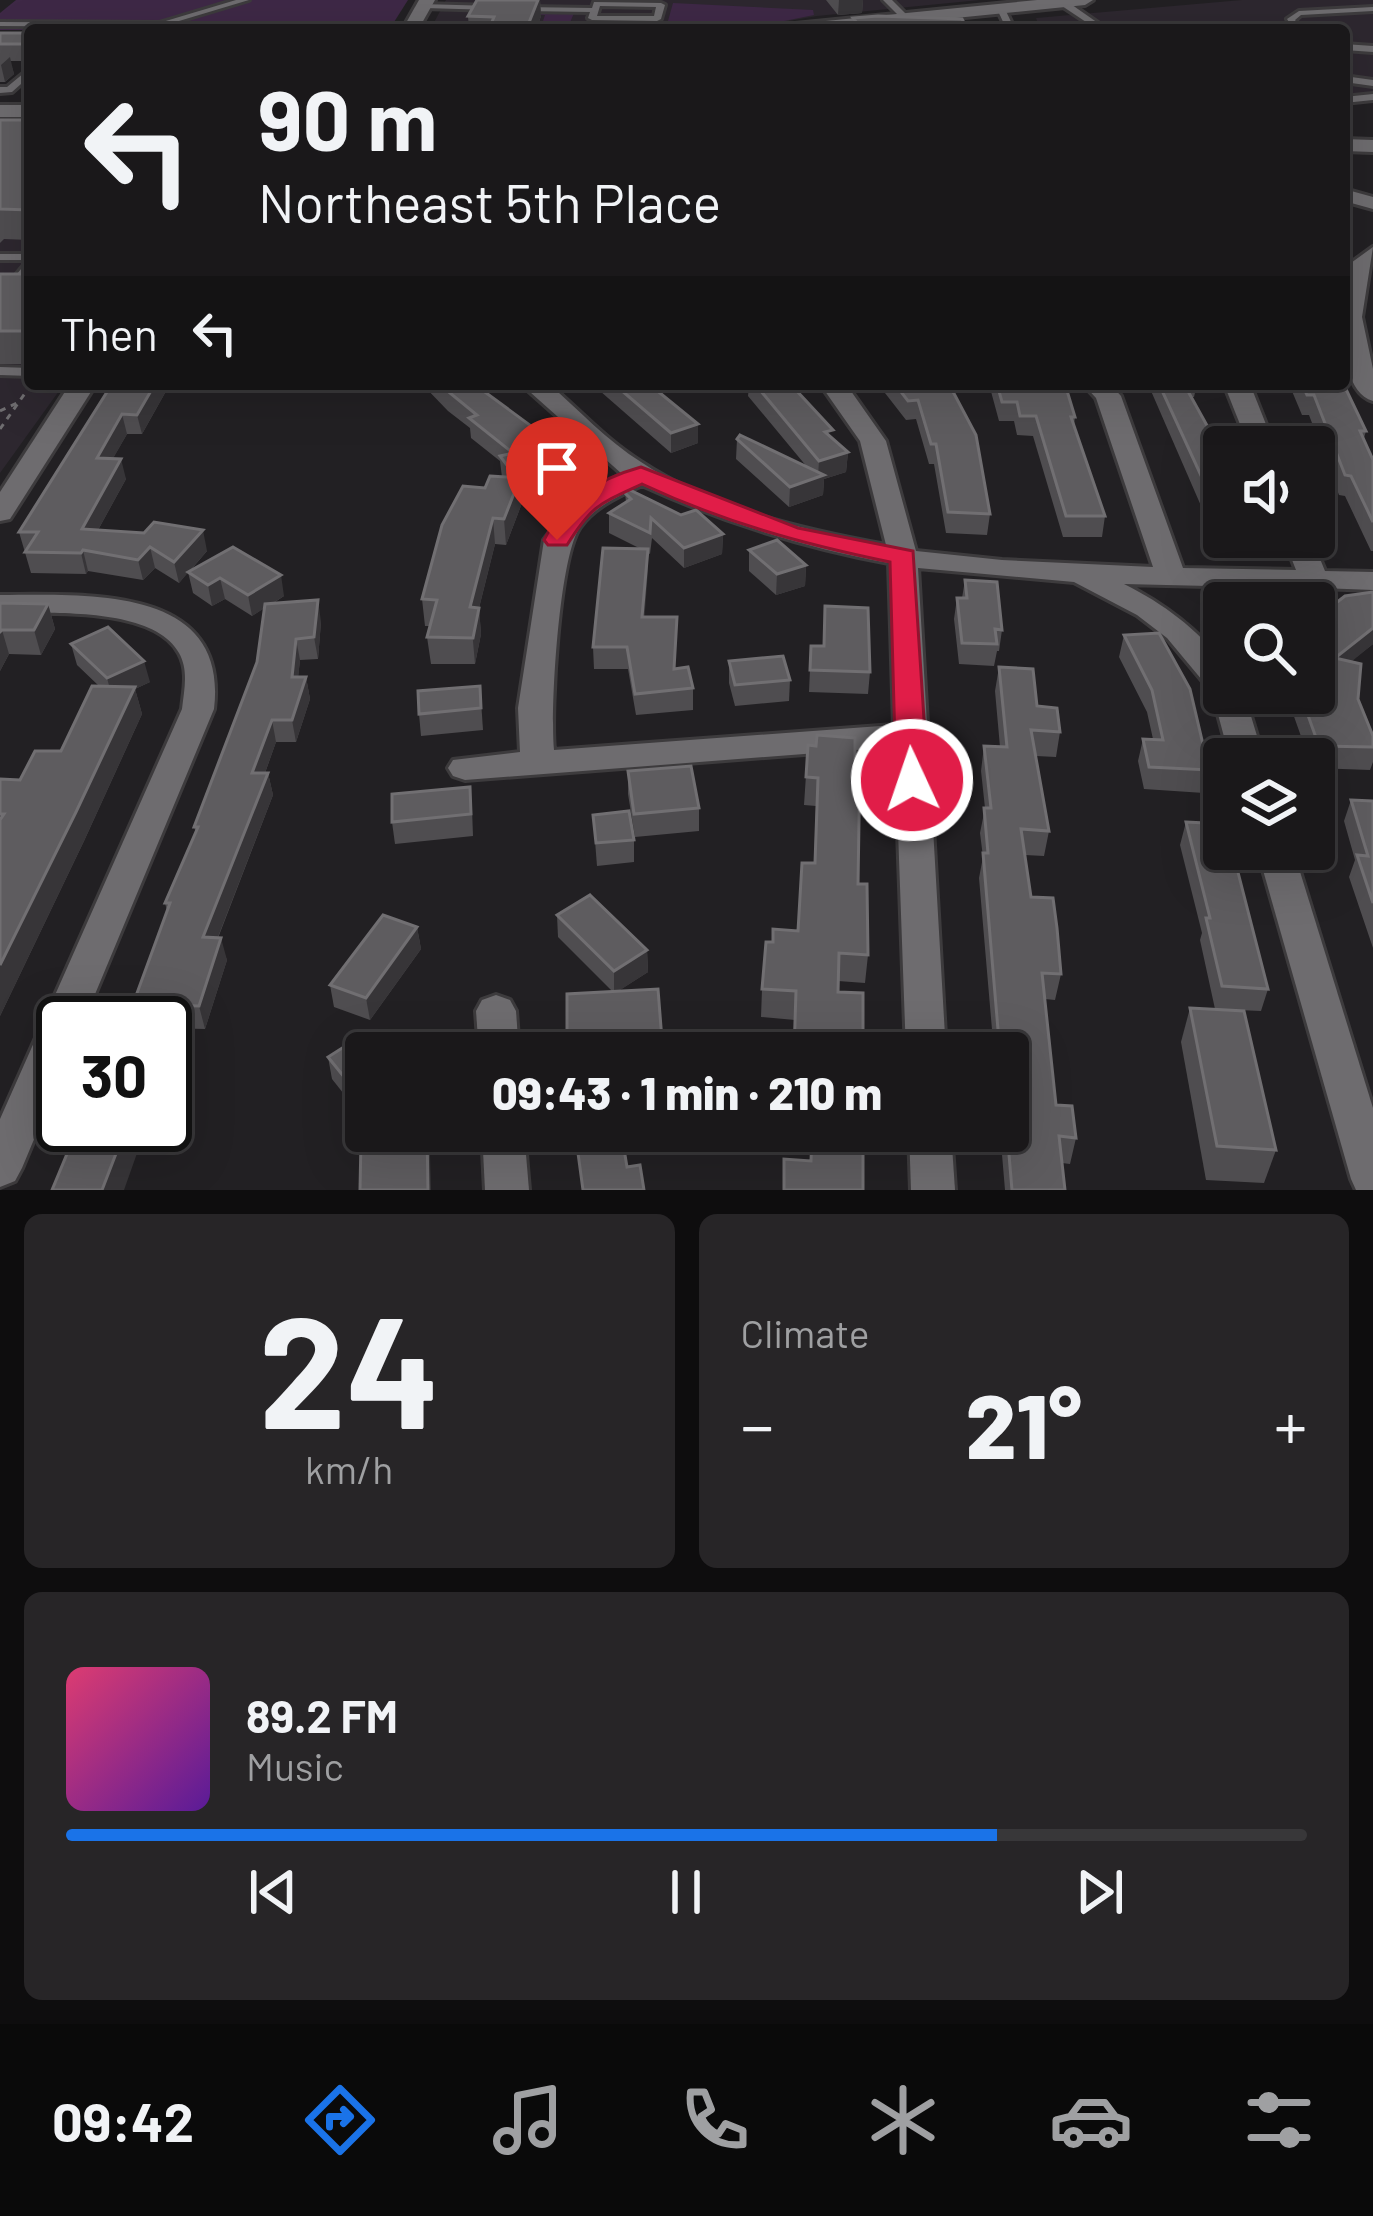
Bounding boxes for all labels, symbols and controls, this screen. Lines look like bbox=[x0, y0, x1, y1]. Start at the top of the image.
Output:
text: 90 m bbox=[258, 67, 437, 168]
icon: left bbox=[60, 72, 216, 228]
text: Northeast 5th Place bbox=[258, 169, 721, 234]
icon: left bbox=[182, 300, 248, 366]
text: Then bbox=[60, 306, 158, 360]
pin bbox=[506, 417, 608, 540]
map controls bbox=[1203, 426, 1335, 870]
button: sound bbox=[1203, 426, 1335, 558]
icon: arrive bbox=[524, 435, 590, 501]
button: search bbox=[1203, 582, 1335, 714]
position arrow bbox=[849, 717, 975, 843]
button: layers bbox=[1203, 738, 1335, 870]
speed limit sign: 30 bbox=[36, 996, 192, 1152]
text: 09:43 · 1 min · 210 m bbox=[492, 1065, 882, 1119]
text: 24 bbox=[258, 1273, 440, 1460]
text: Climate bbox=[741, 1309, 870, 1356]
text: 21° bbox=[966, 1369, 1082, 1477]
text: − bbox=[741, 1384, 774, 1463]
text: + bbox=[1274, 1384, 1307, 1463]
text: km/h bbox=[305, 1445, 393, 1492]
text: 89.2 FM bbox=[246, 1688, 398, 1742]
text: Music bbox=[246, 1742, 344, 1789]
icon: previous bbox=[240, 1859, 306, 1925]
icon: pause bbox=[653, 1859, 719, 1925]
icon: next bbox=[1067, 1859, 1133, 1925]
icon: directions bbox=[298, 2078, 382, 2162]
icon: music bbox=[486, 2078, 570, 2162]
icon: phone bbox=[673, 2078, 757, 2162]
icon: climate bbox=[861, 2078, 945, 2162]
icon: car bbox=[1049, 2078, 1133, 2162]
icon: filters bbox=[1237, 2078, 1321, 2162]
text: 09:42 bbox=[52, 2088, 194, 2153]

